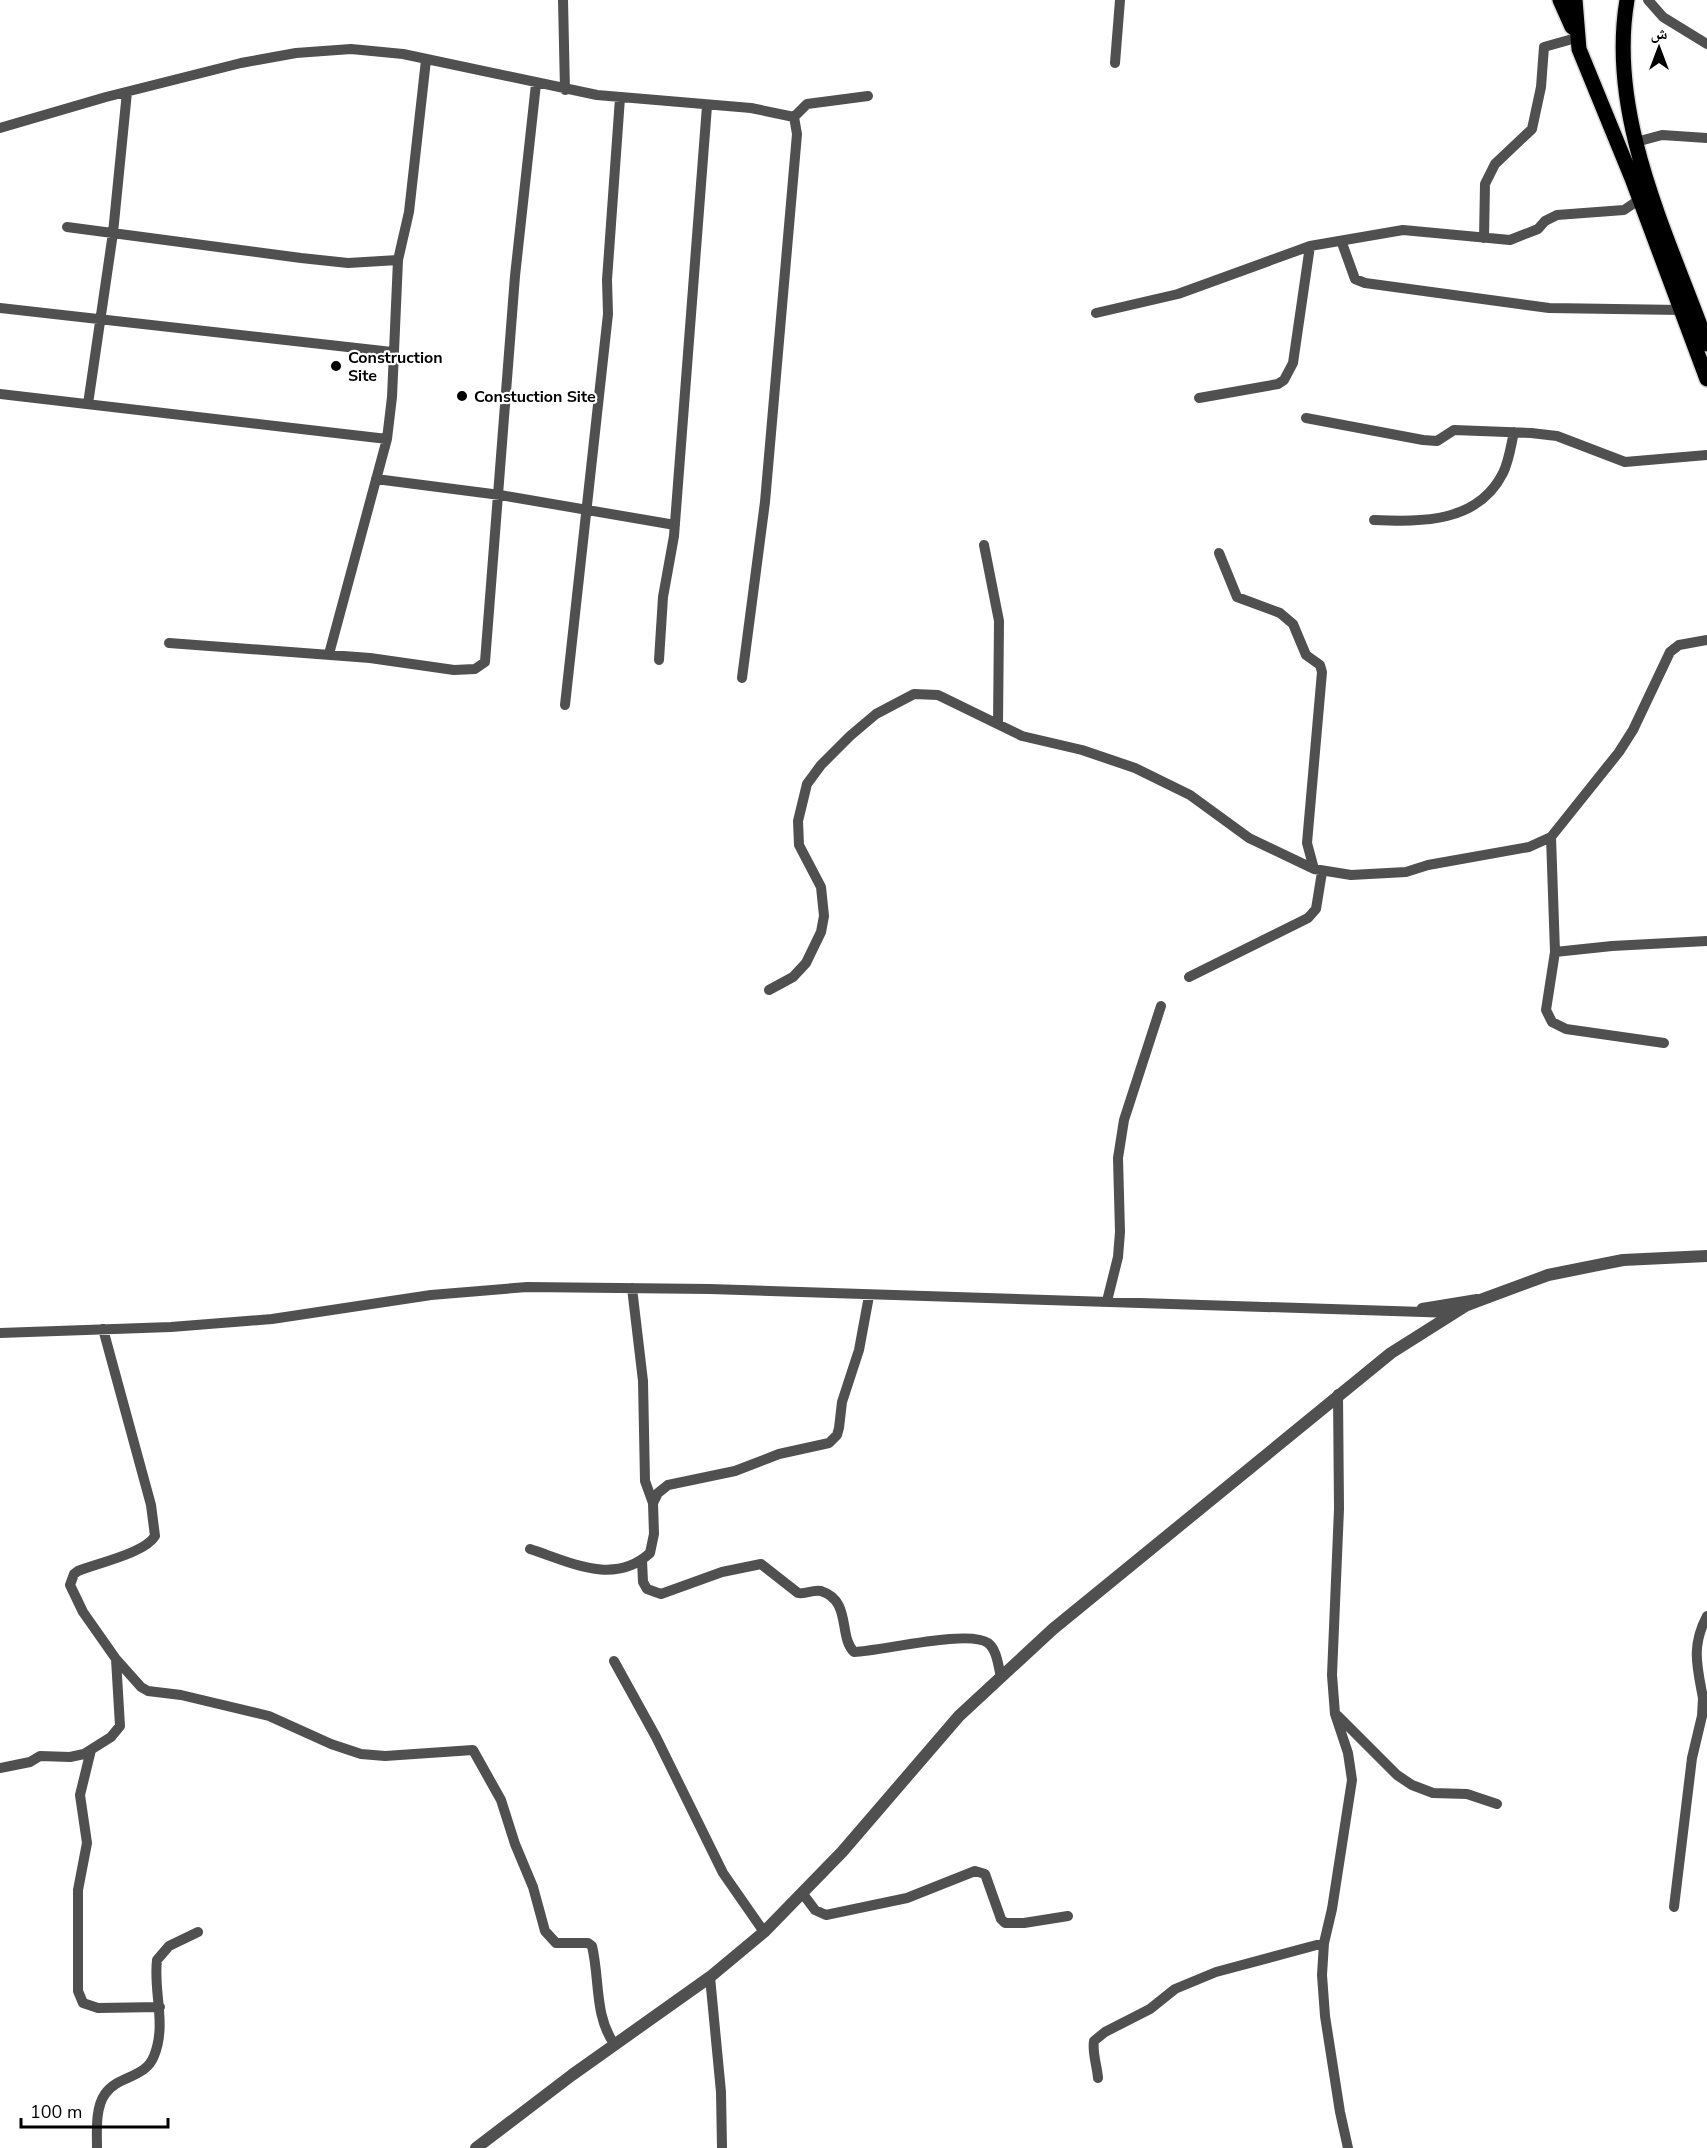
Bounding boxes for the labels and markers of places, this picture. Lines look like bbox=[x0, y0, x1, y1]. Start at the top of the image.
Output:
place label: Construction Site bbox=[348, 347, 443, 387]
marker: Construction Site bbox=[329, 359, 343, 373]
place label: Constuction Site bbox=[474, 386, 596, 408]
marker: Constuction Site bbox=[455, 389, 469, 403]

